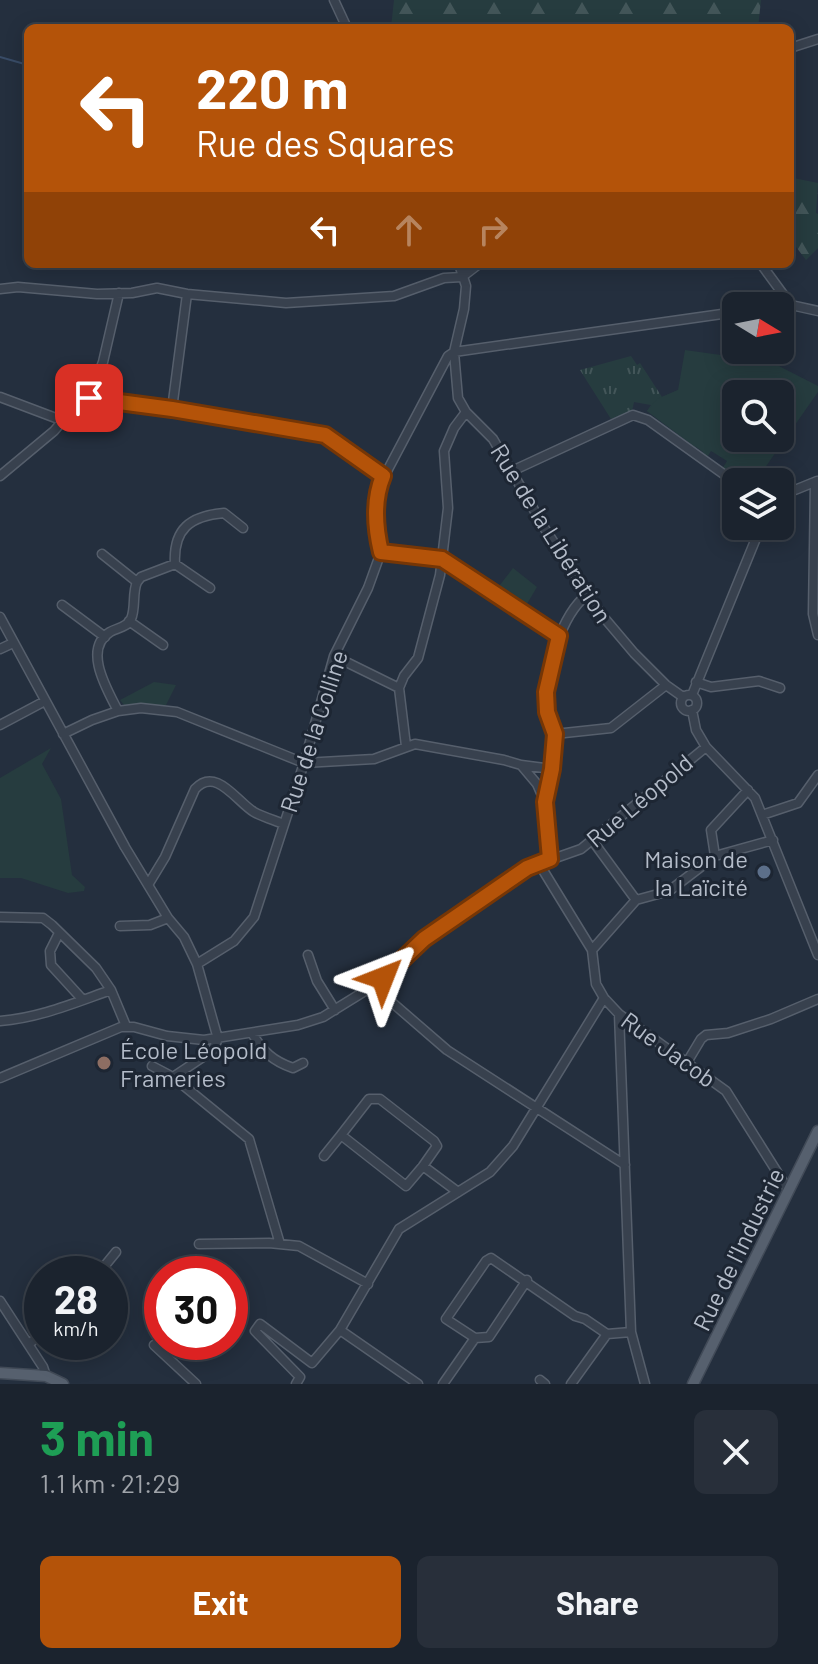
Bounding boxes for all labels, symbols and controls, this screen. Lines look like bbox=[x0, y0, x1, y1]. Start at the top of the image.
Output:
text: 220 m bbox=[196, 53, 349, 120]
icon: left bbox=[64, 56, 168, 160]
text: Rue des Squares bbox=[196, 121, 454, 164]
icon: left bbox=[303, 208, 347, 252]
icon: ahead bbox=[387, 208, 431, 252]
icon: right bbox=[471, 208, 515, 252]
north arrow bbox=[722, 292, 794, 364]
map controls bbox=[722, 292, 794, 540]
pin bbox=[55, 364, 123, 432]
icon: arrive bbox=[67, 376, 111, 420]
button: search bbox=[722, 380, 794, 452]
street label: Rue de la Libération bbox=[485, 438, 619, 628]
button: layers bbox=[722, 468, 794, 540]
street label: Rue de la Colline bbox=[273, 646, 353, 816]
street label: Rue Léopold bbox=[580, 747, 698, 853]
place label: Maison de la Laïcité bbox=[644, 844, 748, 901]
marker: Maison de la Laïcité bbox=[755, 863, 773, 881]
position arrow bbox=[341, 936, 425, 1020]
street label: Rue Jacob bbox=[616, 1005, 722, 1093]
place label: École Léopold Frameries bbox=[120, 1035, 267, 1092]
marker: École Léopold Frameries bbox=[95, 1054, 113, 1072]
street label: Rue de l'Industrie bbox=[686, 1163, 790, 1335]
speed limit sign: 30 bbox=[144, 1256, 248, 1360]
text: 28 bbox=[54, 1274, 98, 1322]
text: km/h bbox=[53, 1316, 99, 1340]
text: 3 min bbox=[40, 1408, 154, 1466]
button: close bbox=[694, 1410, 778, 1494]
text: 1.1 km · 21:29 bbox=[40, 1467, 180, 1498]
button: Exit bbox=[40, 1556, 401, 1648]
button: Share bbox=[417, 1556, 778, 1648]

